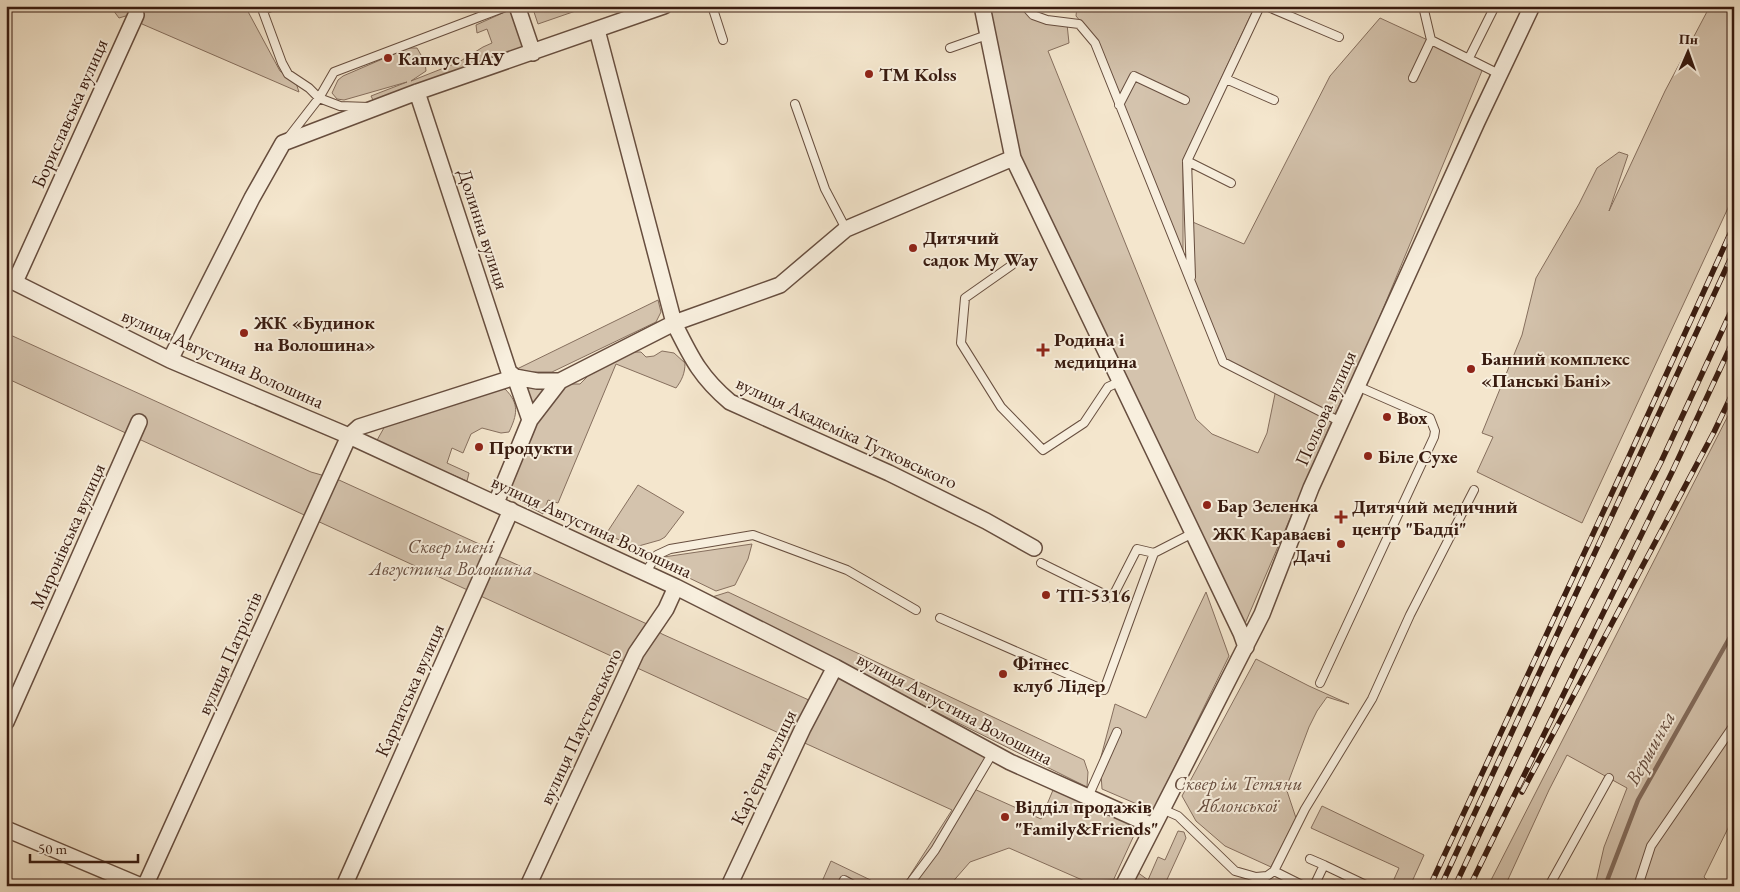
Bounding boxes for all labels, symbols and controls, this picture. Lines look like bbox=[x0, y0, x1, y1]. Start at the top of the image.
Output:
north arrow bbox=[1662, 28, 1712, 78]
text: Пн bbox=[1679, 30, 1698, 48]
street label: Бориславська вулиця bbox=[25, 34, 114, 192]
place label: Капмус НАУ bbox=[398, 46, 505, 71]
marker: Капмус НАУ bbox=[382, 52, 394, 64]
place label: TM Kolss bbox=[879, 62, 957, 87]
marker: TM Kolss bbox=[863, 68, 875, 80]
street label: Долинна вулиця bbox=[452, 166, 515, 293]
place label: Дитячий садок My Way bbox=[923, 225, 1039, 272]
marker: Дитячий садок My Way bbox=[907, 242, 919, 254]
street label: вулиця Августина Волошина bbox=[118, 303, 328, 415]
place label: ЖК «Будинок на Волошина» bbox=[253, 310, 376, 357]
marker: ЖК «Будинок на Волошина» bbox=[238, 327, 250, 339]
place label: Родина і медицина bbox=[1054, 327, 1138, 374]
marker: Родина і медицина bbox=[1036, 343, 1050, 357]
street label: Польова вулиця bbox=[1289, 346, 1362, 470]
place label: Банний комплекс «Панські Бані» bbox=[1481, 346, 1630, 393]
marker: Банний комплекс «Панські Бані» bbox=[1465, 363, 1477, 375]
street label: вулиця Академіка Тутковського bbox=[732, 370, 961, 495]
place label: Box bbox=[1397, 405, 1428, 430]
marker: Box bbox=[1381, 411, 1393, 423]
place label: Продукти bbox=[489, 435, 573, 460]
marker: Продукти bbox=[473, 441, 485, 453]
place label: Біле Сухе bbox=[1378, 444, 1458, 469]
marker: Біле Сухе bbox=[1362, 450, 1374, 462]
street label: Миронівська вулиця bbox=[24, 459, 111, 613]
street label: вулиця Августина Волошина bbox=[487, 469, 697, 584]
place label: Бар Зеленка bbox=[1217, 493, 1319, 518]
place label: Дитячий медичний центр "Бадді" bbox=[1352, 494, 1518, 541]
marker: Бар Зеленка bbox=[1201, 499, 1213, 511]
marker: Дитячий медичний центр "Бадді" bbox=[1334, 510, 1348, 524]
place label: ЖК Караваєві Дачі bbox=[1212, 521, 1331, 568]
park label: Сквер імені Августина Волошина bbox=[367, 534, 533, 581]
marker: ЖК Караваєві Дачі bbox=[1335, 538, 1347, 550]
place label: ТП-5316 bbox=[1056, 583, 1130, 608]
street label: вулиця Патріотів bbox=[191, 588, 268, 719]
marker: ТП-5316 bbox=[1040, 589, 1052, 601]
street label: Карпатська вулиця bbox=[369, 619, 450, 761]
street label: вулиця Паустовського bbox=[533, 644, 628, 808]
street label: вулиця Августина Волошина bbox=[852, 646, 1058, 771]
place label: Фітнес клуб Лідер bbox=[1013, 651, 1106, 698]
marker: Фітнес клуб Лідер bbox=[997, 668, 1009, 680]
street label: Карʼєрна вулиця bbox=[725, 705, 802, 829]
water label: Вершинка bbox=[1619, 706, 1681, 790]
park label: Сквер ім Тетяни Яблонської bbox=[1174, 771, 1302, 818]
place label: Відділ продажів "Family&Friends" bbox=[1015, 794, 1158, 841]
marker: Відділ продажів "Family&Friends" bbox=[999, 811, 1011, 823]
scale bar bbox=[30, 832, 138, 864]
text: 50 m bbox=[38, 839, 67, 858]

